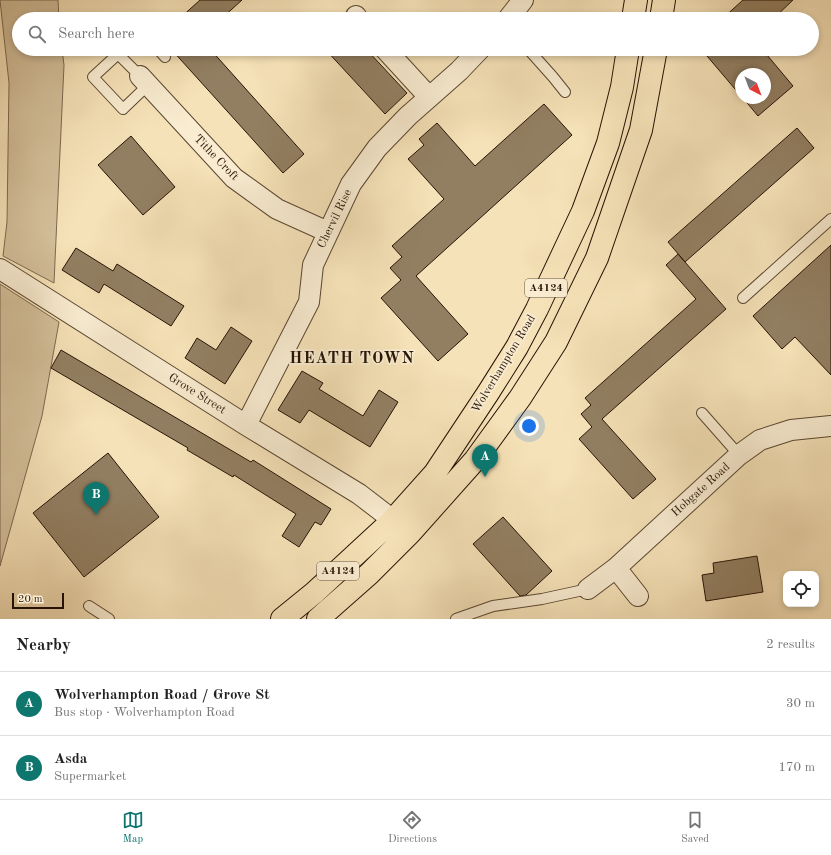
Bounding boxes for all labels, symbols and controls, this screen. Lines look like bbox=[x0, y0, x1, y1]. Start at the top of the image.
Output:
search box bbox=[12, 12, 819, 56]
icon: search bbox=[26, 23, 48, 45]
text: Search here bbox=[58, 27, 135, 42]
north arrow bbox=[735, 68, 771, 104]
street label: Tithe Croft bbox=[191, 133, 241, 183]
street label: Chervil Rise bbox=[316, 187, 355, 250]
road number: A4124 bbox=[525, 279, 567, 297]
street label: Wolverhampton Road bbox=[470, 313, 538, 415]
district label: HEATH TOWN bbox=[289, 351, 415, 367]
street label: Grove Street bbox=[166, 372, 228, 416]
your location bbox=[519, 416, 539, 436]
pin: A bbox=[472, 444, 498, 477]
street label: Hobgate Road bbox=[670, 461, 732, 519]
pin: B bbox=[83, 482, 109, 515]
road number: A4124 bbox=[317, 562, 359, 580]
map controls bbox=[783, 571, 819, 607]
button: locate bbox=[783, 571, 819, 607]
scale bar bbox=[12, 591, 64, 610]
text: 20 m bbox=[18, 594, 43, 605]
text: Nearby bbox=[16, 637, 71, 654]
text: 2 results bbox=[766, 638, 815, 651]
text: Wolverhampton Road / Grove St bbox=[54, 688, 270, 703]
text: A bbox=[24, 697, 34, 710]
text: 30 m bbox=[786, 697, 815, 710]
text: Bus stop · Wolverhampton Road bbox=[54, 706, 235, 719]
text: Asda bbox=[54, 752, 87, 767]
text: B bbox=[24, 761, 34, 774]
text: 170 m bbox=[778, 761, 815, 774]
text: Supermarket bbox=[54, 770, 126, 783]
tab: Map bbox=[122, 809, 144, 847]
tab: Directions bbox=[388, 809, 437, 847]
tab: Saved bbox=[681, 809, 709, 847]

